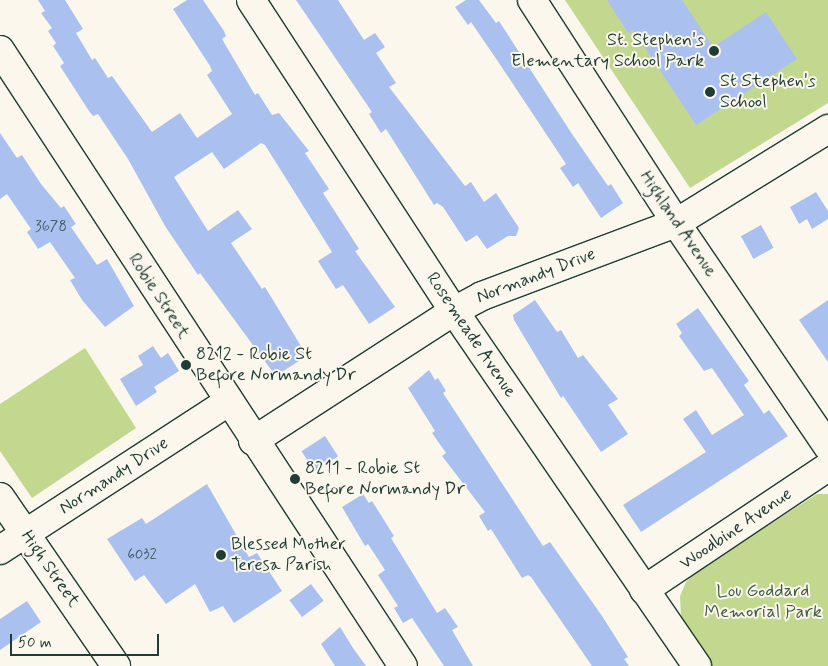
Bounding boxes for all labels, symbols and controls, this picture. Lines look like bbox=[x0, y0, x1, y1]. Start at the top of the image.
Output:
place label: St. Stephen's Elementary School Park bbox=[514, 30, 704, 72]
marker: St. Stephen's Elementary School Park bbox=[708, 45, 720, 57]
place label: St Stephen's School bbox=[720, 71, 813, 114]
marker: St Stephen's School bbox=[704, 86, 716, 98]
street label: Highland Avenue bbox=[634, 166, 722, 282]
house number: 3678 bbox=[35, 219, 67, 237]
street label: Normandy Drive bbox=[473, 243, 599, 309]
street label: Robie Street bbox=[123, 249, 195, 343]
street label: Rosemeade Avenue bbox=[420, 267, 522, 403]
place label: 8212 - Robie St Before Normandy Dr bbox=[196, 344, 356, 386]
marker: 8212 - Robie St Before Normandy Dr bbox=[180, 359, 192, 371]
street label: Normandy Drive bbox=[55, 433, 173, 519]
place label: 8211 - Robie St Before Normandy Dr bbox=[305, 458, 465, 500]
marker: 8211 - Robie St Before Normandy Dr bbox=[289, 473, 301, 485]
street label: Woodbine Avenue bbox=[675, 483, 797, 575]
street label: High Street bbox=[16, 526, 84, 612]
place label: Blessed Mother Teresa Parish bbox=[231, 534, 348, 576]
house number: 6032 bbox=[127, 547, 157, 565]
marker: Blessed Mother Teresa Parish bbox=[215, 549, 227, 561]
park label: Lou Goddard Memorial Park bbox=[705, 581, 821, 624]
scale bar bbox=[12, 624, 161, 656]
text: 50 m bbox=[18, 633, 52, 653]

